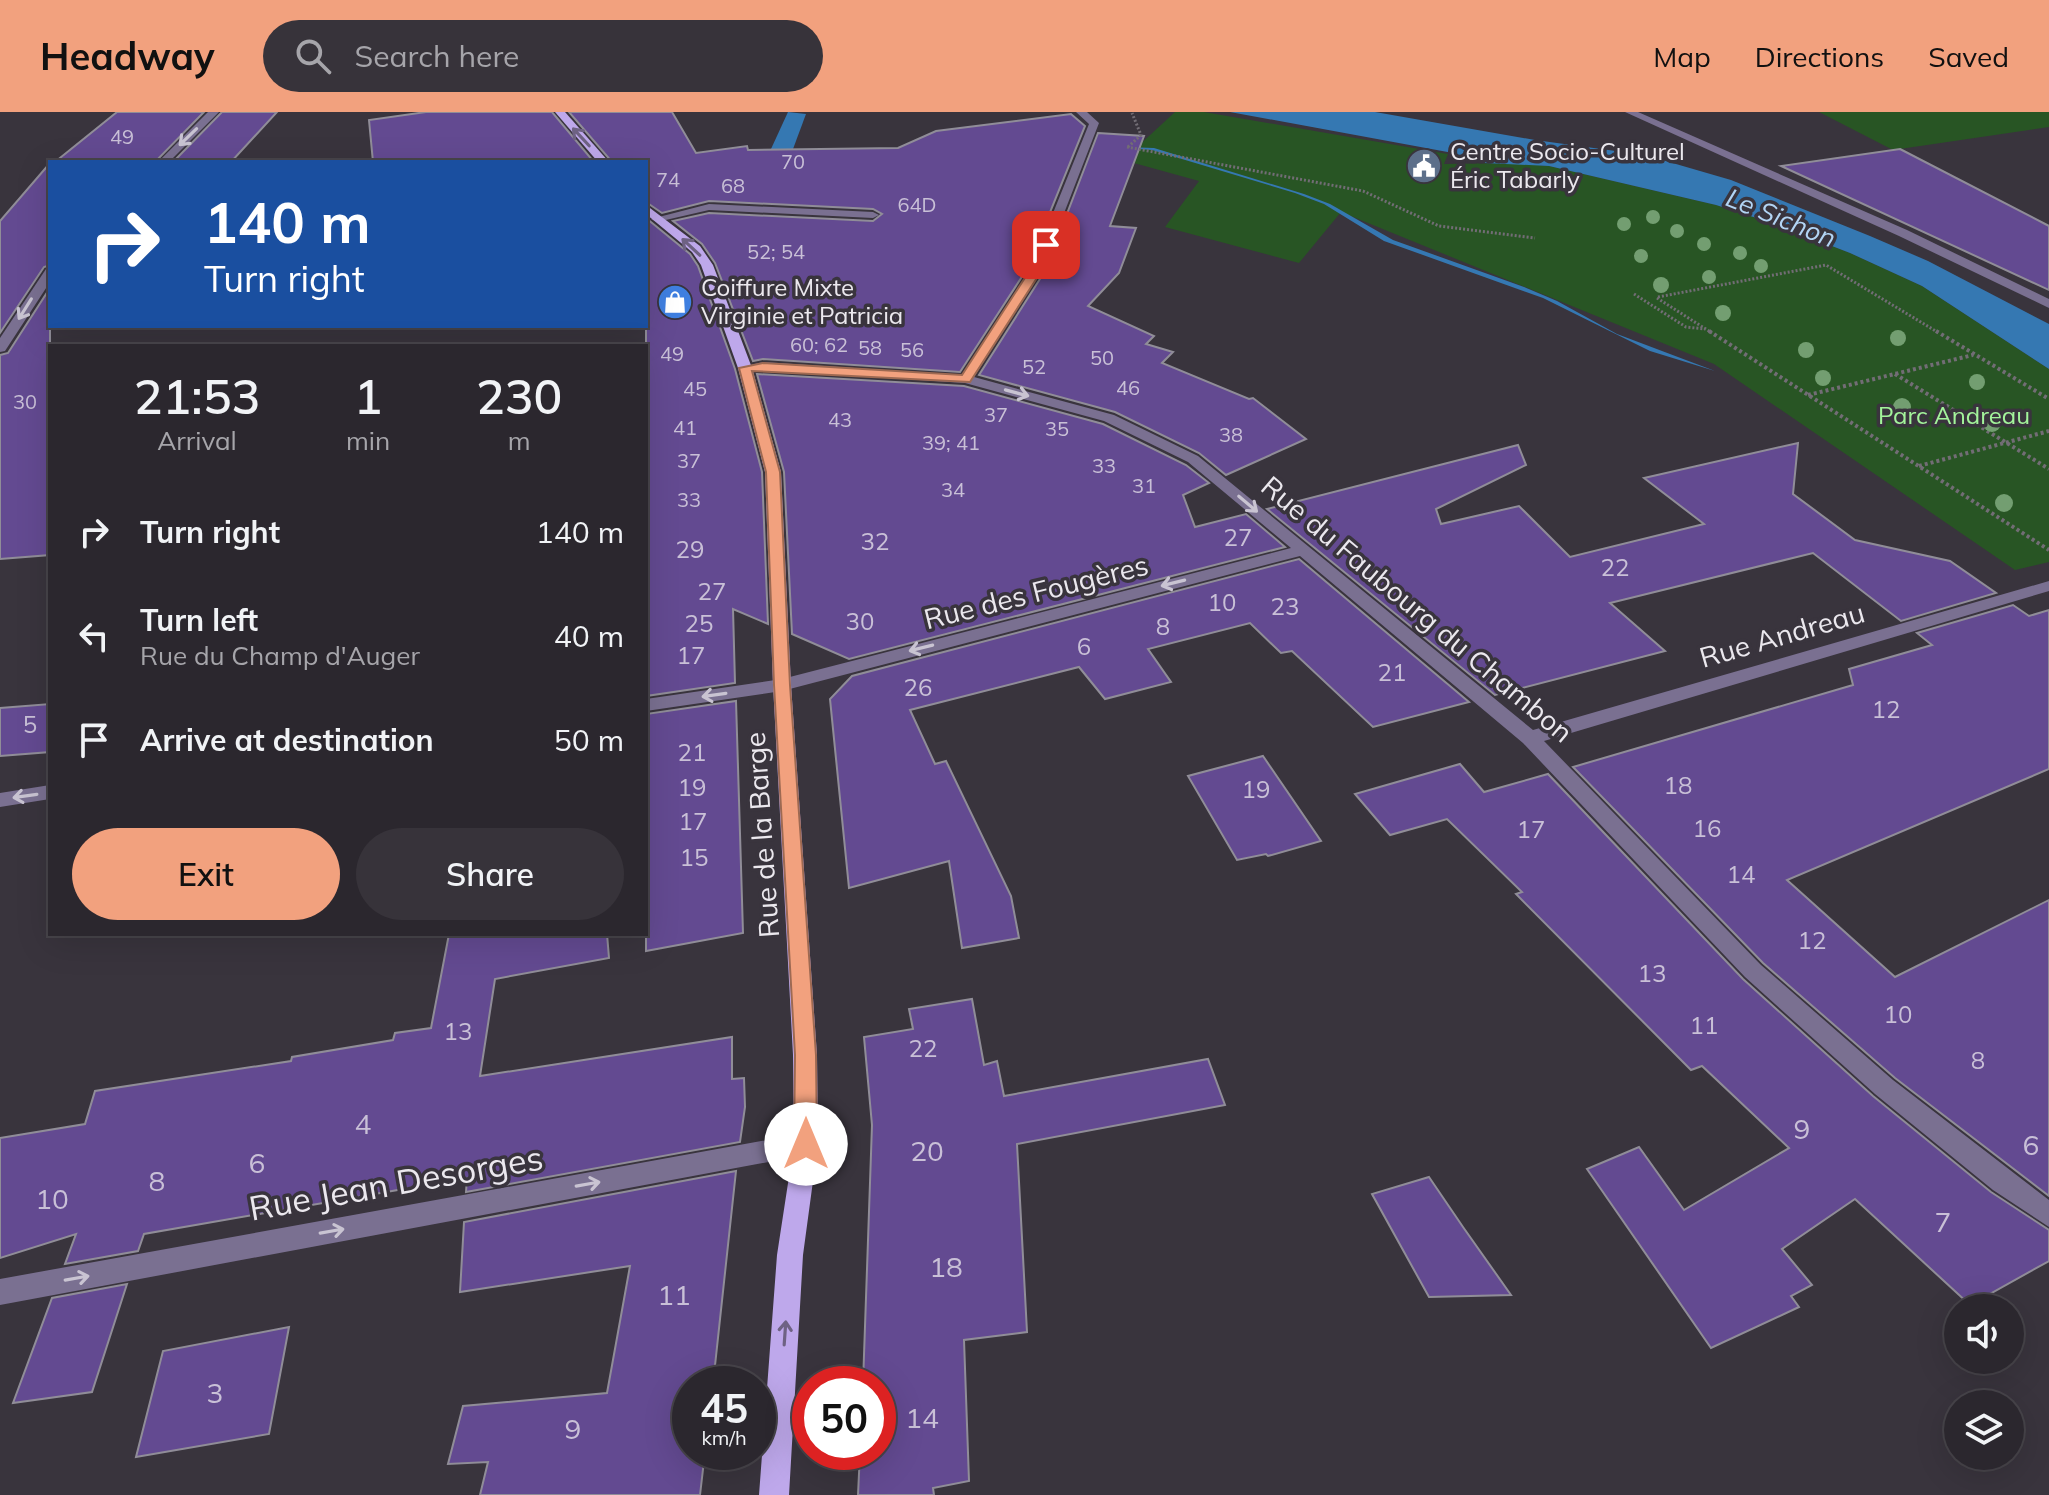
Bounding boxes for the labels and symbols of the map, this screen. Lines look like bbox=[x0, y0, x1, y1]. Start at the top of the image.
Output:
house number: 49 bbox=[110, 124, 134, 149]
one-way arrow bbox=[179, 127, 198, 146]
one-way arrow bbox=[573, 128, 591, 148]
place label: Centre Socio-Culturel Éric Tabarly bbox=[1450, 136, 1685, 194]
public building icon: Centre Socio-Culturel Éric Tabarly bbox=[1405, 147, 1443, 185]
house number: 70 bbox=[781, 149, 805, 174]
house number: 74 bbox=[656, 167, 680, 192]
house number: 68 bbox=[721, 173, 745, 198]
water label: Le Sichon bbox=[1721, 181, 1841, 254]
house number: 64D bbox=[898, 192, 936, 217]
pin bbox=[1012, 211, 1080, 279]
one-way arrow bbox=[681, 238, 701, 257]
house number: 52; 54 bbox=[747, 239, 805, 264]
place label: Coiffure Mixte Virginie et Patricia bbox=[701, 272, 903, 330]
shop icon: Coiffure Mixte Virginie et Patricia bbox=[656, 283, 694, 321]
one-way arrow bbox=[16, 298, 33, 320]
house number: 60; 62 bbox=[790, 332, 848, 357]
house number: 58 bbox=[858, 335, 882, 360]
house number: 56 bbox=[900, 337, 924, 362]
house number: 49 bbox=[660, 341, 684, 366]
house number: 50 bbox=[1090, 345, 1114, 370]
house number: 52 bbox=[1022, 354, 1046, 379]
house number: 46 bbox=[1116, 375, 1140, 400]
house number: 45 bbox=[683, 376, 707, 401]
one-way arrow bbox=[1003, 386, 1029, 401]
house number: 30 bbox=[13, 389, 37, 414]
park label: Parc Andreau bbox=[1878, 400, 2030, 430]
house number: 37 bbox=[984, 402, 1008, 427]
house number: 43 bbox=[828, 407, 852, 432]
house number: 41 bbox=[673, 415, 697, 440]
house number: 35 bbox=[1045, 416, 1069, 441]
house number: 38 bbox=[1219, 422, 1243, 447]
house number: 39; 41 bbox=[922, 430, 980, 455]
house number: 37 bbox=[677, 448, 701, 473]
house number: 33 bbox=[1092, 453, 1116, 478]
street label: Rue du Faubourg du Chambon bbox=[1254, 468, 1580, 749]
house number: 31 bbox=[1132, 473, 1156, 498]
house number: 34 bbox=[941, 477, 965, 502]
house number: 33 bbox=[677, 487, 701, 512]
one-way arrow bbox=[1237, 495, 1257, 513]
house number: 27 bbox=[1224, 522, 1252, 552]
house number: 32 bbox=[861, 526, 889, 556]
house number: 29 bbox=[676, 534, 704, 564]
street label: Rue des Fougères bbox=[920, 547, 1152, 636]
house number: 22 bbox=[1601, 552, 1629, 582]
house number: 27 bbox=[698, 576, 726, 606]
one-way arrow bbox=[1160, 577, 1186, 592]
house number: 10 bbox=[1208, 587, 1236, 617]
house number: 23 bbox=[1271, 591, 1299, 621]
street label: Rue Andreau bbox=[1695, 594, 1868, 675]
house number: 30 bbox=[846, 606, 874, 636]
house number: 25 bbox=[685, 608, 713, 638]
house number: 8 bbox=[1156, 611, 1170, 641]
house number: 6 bbox=[1077, 631, 1091, 661]
house number: 17 bbox=[677, 640, 705, 670]
one-way arrow bbox=[909, 641, 935, 656]
house number: 21 bbox=[1378, 657, 1406, 687]
house number: 26 bbox=[904, 672, 932, 702]
one-way arrow bbox=[702, 688, 727, 703]
house number: 12 bbox=[1872, 694, 1900, 724]
house number: 5 bbox=[23, 709, 37, 739]
street label: Rue de la Barge bbox=[737, 731, 786, 939]
house number: 21 bbox=[678, 737, 706, 767]
house number: 18 bbox=[1664, 770, 1692, 800]
house number: 19 bbox=[678, 772, 706, 802]
house number: 19 bbox=[1242, 774, 1270, 804]
one-way arrow bbox=[13, 789, 38, 804]
house number: 17 bbox=[679, 806, 707, 836]
house number: 16 bbox=[1693, 813, 1721, 843]
house number: 17 bbox=[1517, 814, 1545, 844]
house number: 15 bbox=[680, 842, 708, 872]
house number: 14 bbox=[1727, 859, 1755, 889]
house number: 12 bbox=[1798, 925, 1826, 955]
house number: 13 bbox=[1638, 958, 1666, 988]
house number: 10 bbox=[1884, 999, 1912, 1029]
house number: 11 bbox=[1690, 1010, 1718, 1040]
house number: 13 bbox=[444, 1016, 472, 1046]
house number: 22 bbox=[909, 1033, 937, 1063]
house number: 8 bbox=[1971, 1045, 1985, 1075]
position arrow bbox=[764, 1102, 848, 1186]
house number: 4 bbox=[355, 1106, 372, 1141]
house number: 9 bbox=[1794, 1111, 1810, 1146]
house number: 6 bbox=[2023, 1127, 2039, 1162]
house number: 20 bbox=[910, 1133, 944, 1168]
street label: Rue Jean Desorges bbox=[246, 1135, 546, 1230]
house number: 6 bbox=[249, 1145, 265, 1180]
house number: 8 bbox=[149, 1163, 165, 1198]
one-way arrow bbox=[575, 1176, 600, 1191]
house number: 10 bbox=[35, 1181, 69, 1216]
house number: 7 bbox=[1935, 1204, 1951, 1239]
one-way arrow bbox=[319, 1223, 345, 1238]
house number: 18 bbox=[929, 1249, 963, 1284]
one-way arrow bbox=[63, 1270, 89, 1285]
house number: 11 bbox=[657, 1277, 691, 1312]
one-way arrow bbox=[778, 1320, 793, 1347]
speed limit sign: 50 bbox=[792, 1366, 896, 1470]
house number: 3 bbox=[207, 1375, 223, 1410]
house number: 14 bbox=[905, 1400, 939, 1435]
house number: 9 bbox=[565, 1411, 581, 1446]

